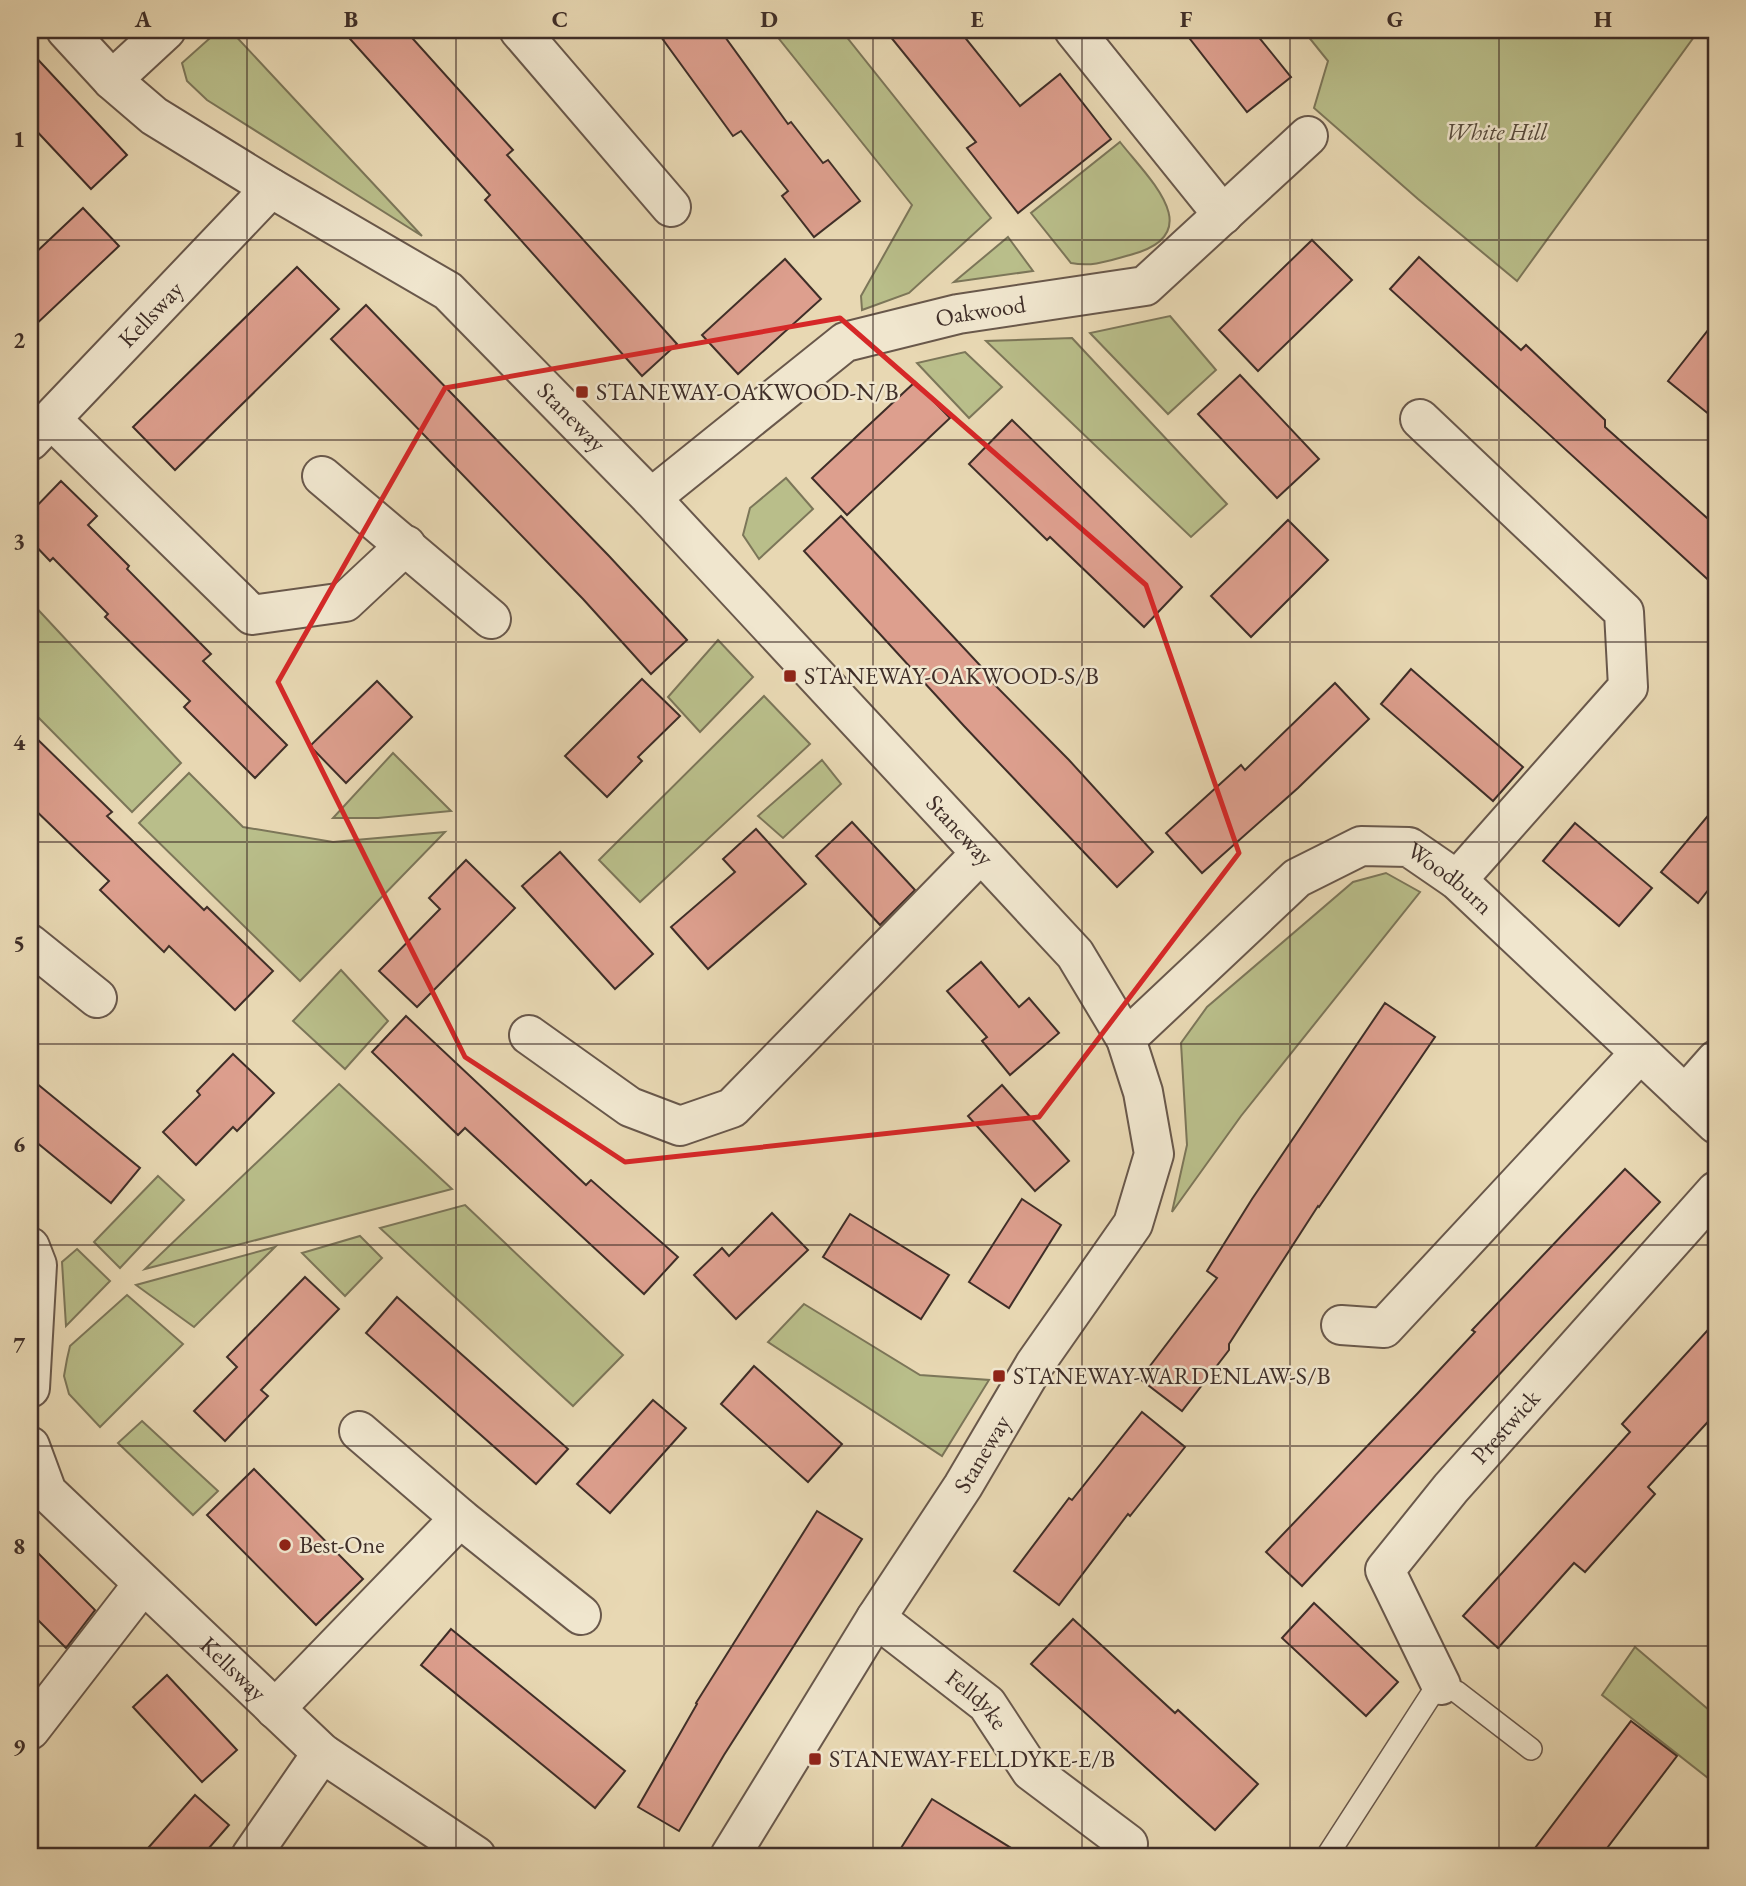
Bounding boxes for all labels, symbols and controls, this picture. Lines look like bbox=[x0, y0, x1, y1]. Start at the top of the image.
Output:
text: A bbox=[134, 4, 152, 34]
text: B bbox=[344, 4, 358, 34]
text: C bbox=[552, 4, 568, 34]
text: D bbox=[760, 4, 778, 34]
text: E bbox=[970, 4, 984, 34]
text: F bbox=[1180, 4, 1193, 34]
text: G bbox=[1387, 4, 1403, 34]
text: H bbox=[1594, 4, 1612, 34]
park label: White Hill bbox=[1445, 116, 1548, 147]
text: 1 bbox=[13, 124, 25, 154]
street label: Kellsway bbox=[111, 274, 190, 354]
street label: Oakwood bbox=[932, 288, 1028, 334]
text: 2 bbox=[13, 325, 25, 355]
street label: Staneway bbox=[531, 375, 614, 459]
place label: STANEWAY-OAKWOOD-N/B bbox=[596, 376, 899, 407]
marker: STANEWAY-OAKWOOD-N/B bbox=[574, 384, 590, 400]
text: 3 bbox=[13, 526, 25, 556]
place label: STANEWAY-OAKWOOD-S/B bbox=[804, 660, 1099, 691]
marker: STANEWAY-OAKWOOD-S/B bbox=[782, 668, 798, 684]
text: 4 bbox=[13, 727, 26, 757]
street label: Staneway bbox=[920, 788, 1001, 872]
street label: Woodburn bbox=[1401, 834, 1500, 921]
text: 5 bbox=[13, 928, 25, 958]
text: 6 bbox=[13, 1129, 25, 1159]
text: 7 bbox=[13, 1330, 26, 1360]
place label: STANEWAY-WARDENLAW-S/B bbox=[1013, 1360, 1331, 1391]
marker: STANEWAY-WARDENLAW-S/B bbox=[991, 1368, 1007, 1384]
street label: Prestwick bbox=[1464, 1382, 1547, 1470]
street label: Staneway bbox=[946, 1408, 1017, 1499]
place label: Best-One bbox=[299, 1529, 385, 1560]
text: 8 bbox=[13, 1531, 25, 1561]
marker: Best-One bbox=[277, 1537, 293, 1553]
street label: Kellsway bbox=[194, 1629, 274, 1708]
street label: Felldyke bbox=[940, 1662, 1015, 1735]
text: 9 bbox=[13, 1732, 25, 1762]
place label: STANEWAY-FELLDYKE-E/B bbox=[829, 1743, 1115, 1774]
marker: STANEWAY-FELLDYKE-E/B bbox=[807, 1751, 823, 1767]

